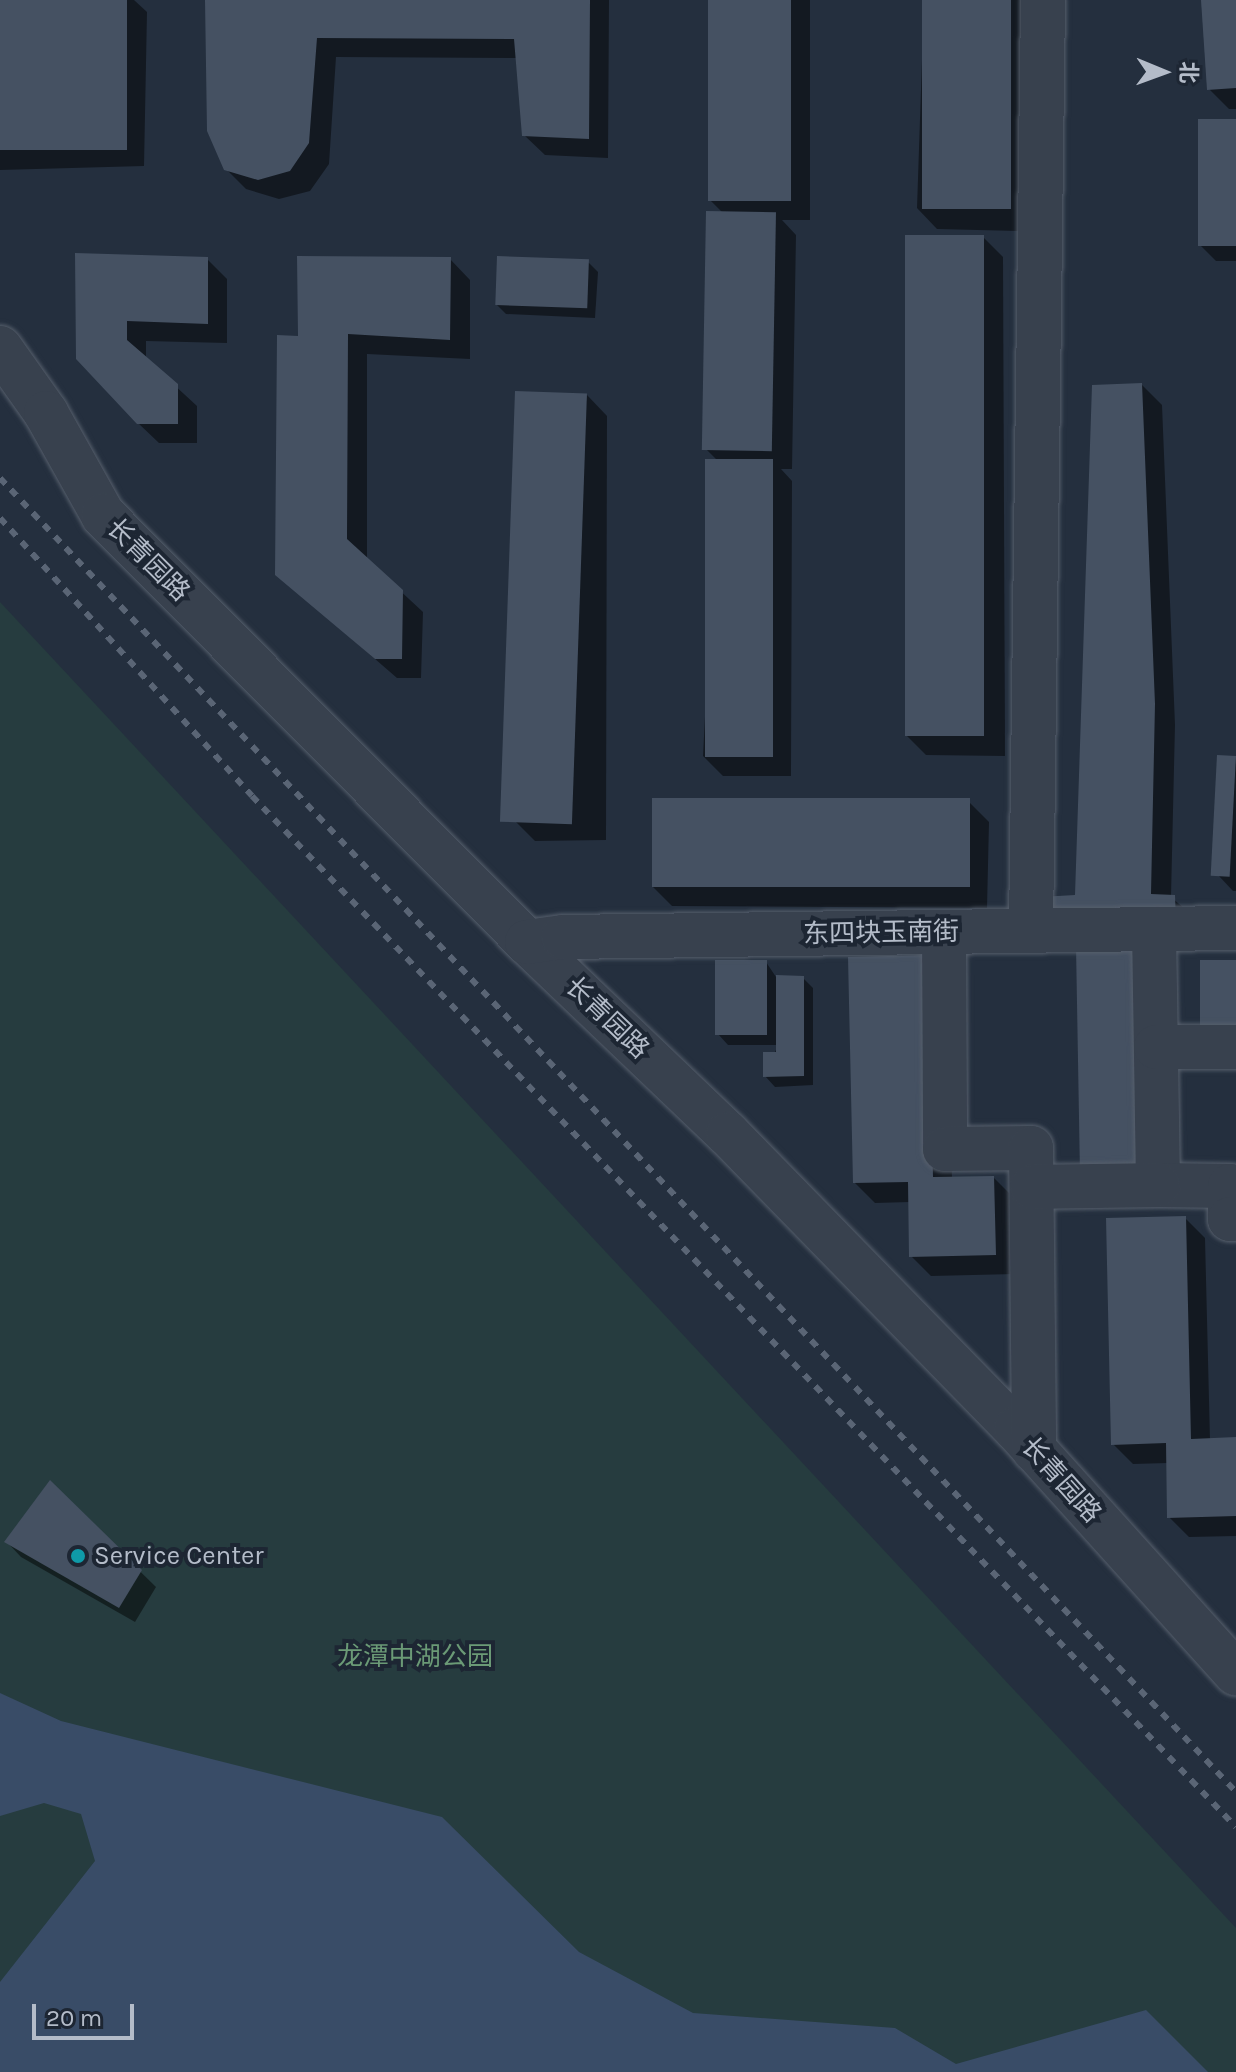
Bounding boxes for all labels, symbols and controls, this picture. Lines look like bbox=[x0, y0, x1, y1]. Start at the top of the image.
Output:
north arrow bbox=[1124, 32, 1204, 112]
text: 北 bbox=[1175, 61, 1201, 84]
street label: 长青园路 bbox=[100, 512, 196, 608]
street label: 东四块玉南街 bbox=[803, 916, 959, 950]
street label: 长青园路 bbox=[559, 971, 655, 1065]
street label: 长青园路 bbox=[1015, 1431, 1107, 1529]
place label: Service Center bbox=[94, 1540, 264, 1572]
marker: Service Center bbox=[69, 1547, 87, 1565]
park label: 龙潭中湖公园 bbox=[337, 1641, 493, 1673]
scale bar bbox=[36, 1988, 138, 2038]
text: 20 m bbox=[46, 2004, 102, 2032]

